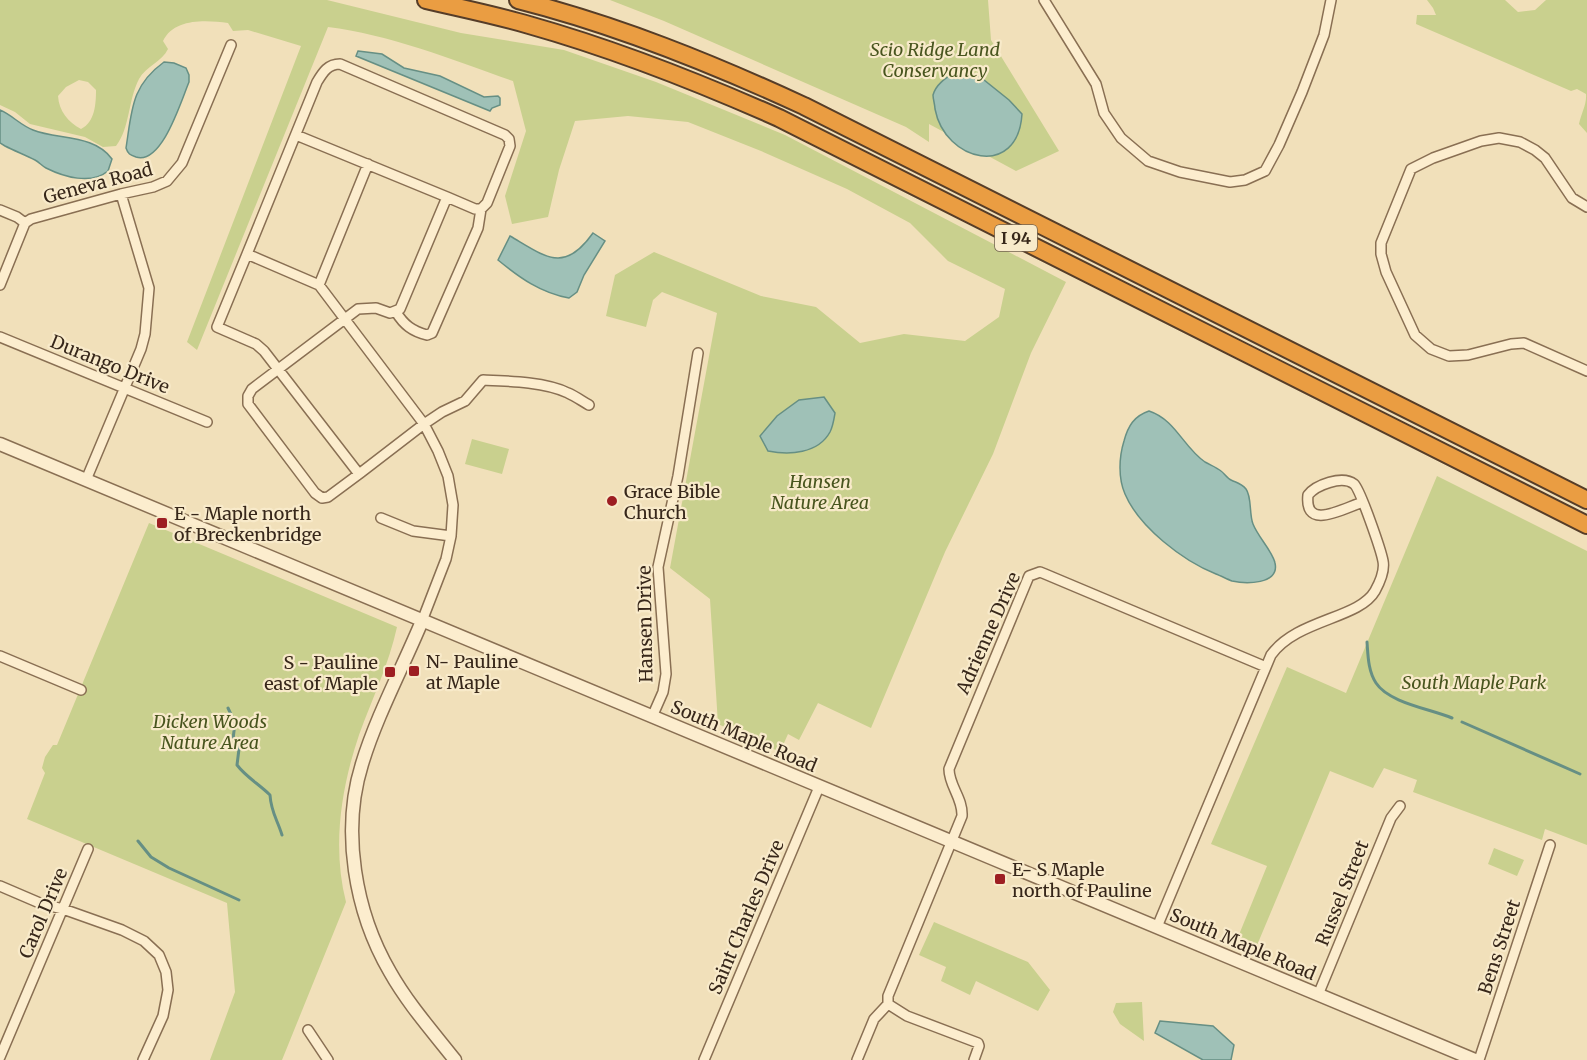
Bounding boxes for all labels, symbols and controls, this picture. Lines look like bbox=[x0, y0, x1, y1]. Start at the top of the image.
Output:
park label: Scio Ridge Land Conservancy bbox=[870, 38, 1001, 82]
street label: Geneva Road bbox=[41, 157, 155, 209]
road number: I 94 bbox=[995, 225, 1037, 251]
street label: Durango Drive bbox=[47, 330, 173, 398]
park label: Hansen Nature Area bbox=[771, 470, 869, 514]
place label: Grace Bible Church bbox=[624, 480, 720, 524]
marker: Grace Bible Church bbox=[605, 494, 619, 508]
place label: E - Maple north of Breckenbridge bbox=[174, 502, 321, 546]
marker: E - Maple north of Breckenbridge bbox=[155, 516, 169, 530]
street label: Hansen Drive bbox=[632, 565, 658, 683]
street label: Adrienne Drive bbox=[950, 568, 1025, 698]
place label: N- Pauline at Maple bbox=[426, 650, 518, 694]
place label: S - Pauline east of Maple bbox=[264, 651, 378, 695]
marker: N- Pauline at Maple bbox=[407, 664, 421, 678]
marker: S - Pauline east of Maple bbox=[383, 665, 397, 679]
park label: South Maple Park bbox=[1402, 671, 1546, 694]
street label: South Maple Road bbox=[667, 695, 821, 777]
park label: Dicken Woods Nature Area bbox=[152, 710, 267, 754]
street label: Saint Charles Drive bbox=[703, 836, 789, 998]
street label: Russel Street bbox=[1310, 837, 1374, 949]
place label: E- S Maple north of Pauline bbox=[1012, 858, 1152, 902]
street label: Carol Drive bbox=[14, 864, 72, 962]
marker: E- S Maple north of Pauline bbox=[993, 872, 1007, 886]
street label: Bens Street bbox=[1473, 897, 1525, 997]
street label: South Maple Road bbox=[1166, 903, 1320, 985]

